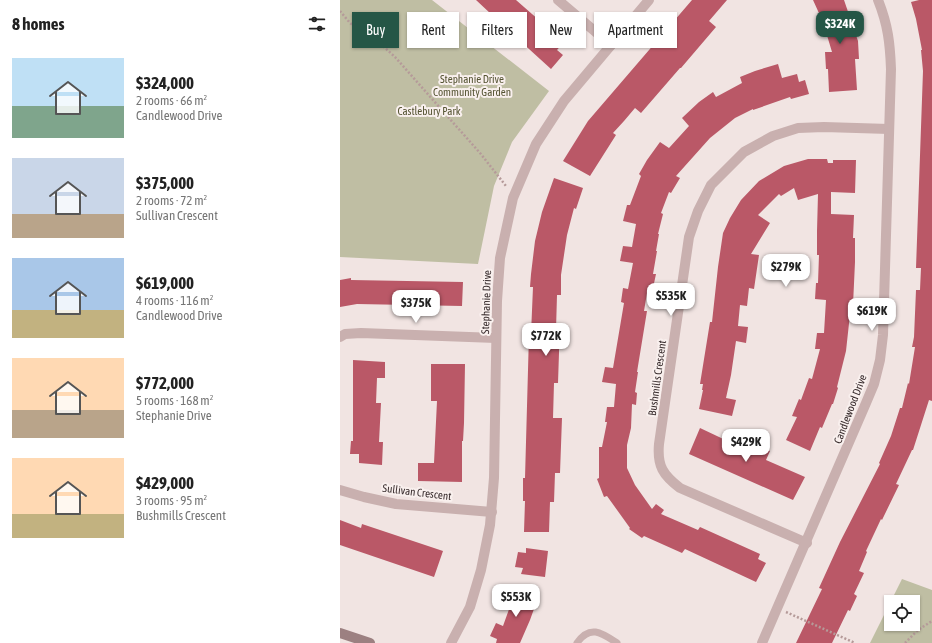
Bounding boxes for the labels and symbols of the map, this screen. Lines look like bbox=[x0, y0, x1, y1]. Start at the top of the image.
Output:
pin: $324K bbox=[812, 11, 868, 45]
park label: Stephanie Drive Community Garden bbox=[433, 73, 511, 98]
park label: Castlebury Park bbox=[397, 105, 461, 117]
pin: $279K bbox=[758, 254, 814, 288]
street label: Stephanie Drive bbox=[479, 270, 493, 334]
pin: $535K bbox=[643, 283, 699, 317]
pin: $375K bbox=[388, 290, 444, 324]
pin: $619K bbox=[844, 298, 900, 332]
pin: $772K bbox=[518, 323, 574, 357]
street label: Bushmills Crescent bbox=[646, 340, 668, 416]
street label: Candlewood Drive bbox=[831, 373, 869, 445]
pin: $429K bbox=[718, 429, 774, 463]
street label: Sullivan Crescent bbox=[382, 482, 452, 502]
pin: $553K bbox=[488, 584, 544, 618]

